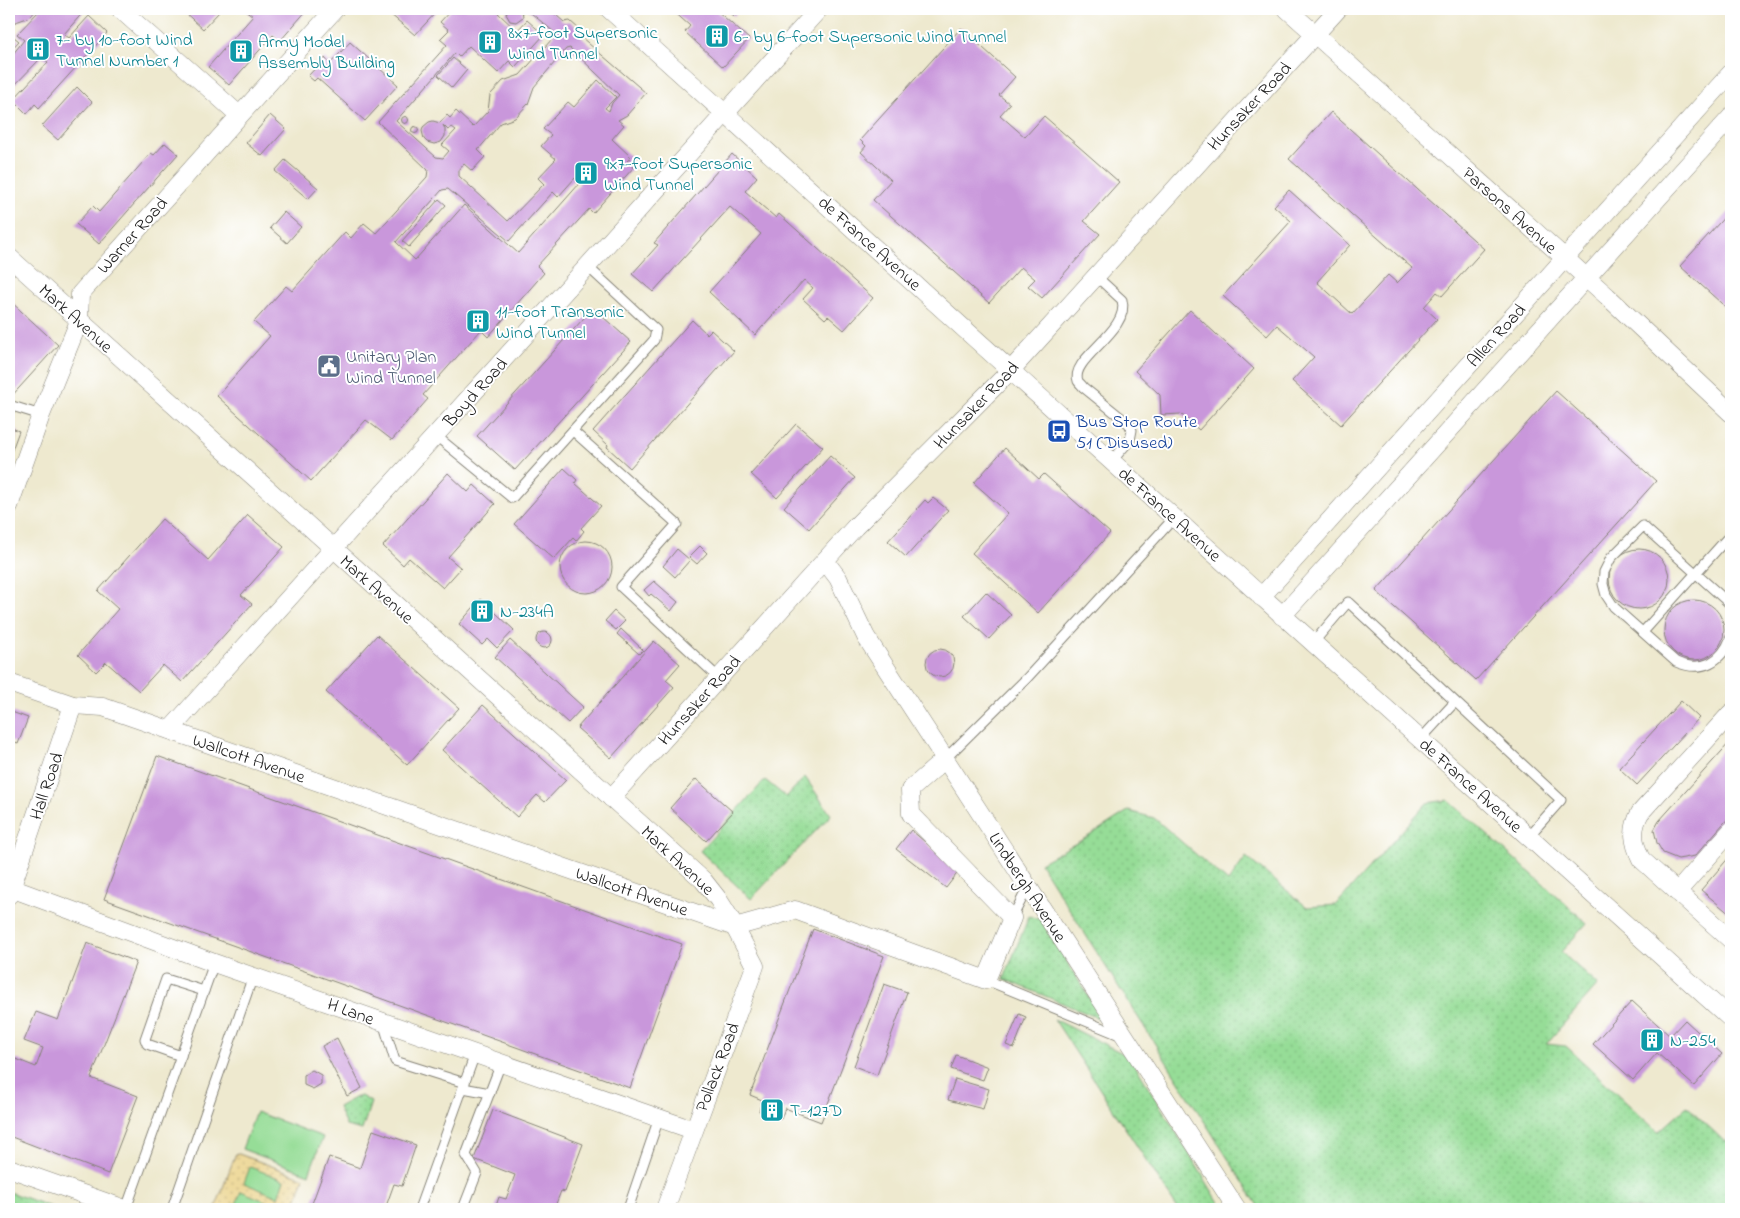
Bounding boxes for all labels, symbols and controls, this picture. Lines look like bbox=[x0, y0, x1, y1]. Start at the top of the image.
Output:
place label: 8x7-foot Supersonic Wind Tunnel bbox=[508, 21, 657, 68]
building icon: 6- by 6-foot Supersonic Wind Tunnel bbox=[704, 23, 730, 49]
place label: 6- by 6-foot Supersonic Wind Tunnel bbox=[734, 25, 1007, 51]
place label: 7- by 10-foot Wind Tunnel Number 1 bbox=[56, 28, 193, 75]
building icon: 8x7-foot Supersonic Wind Tunnel bbox=[477, 29, 503, 55]
place label: Army Model Assembly Building bbox=[258, 30, 395, 78]
building icon: 7- by 10-foot Wind Tunnel Number 1 bbox=[25, 36, 51, 62]
building icon: Army Model Assembly Building bbox=[228, 38, 254, 64]
street label: Hunsaker Road bbox=[1202, 57, 1299, 158]
place label: 9x7-foot Supersonic Wind Tunnel bbox=[604, 152, 752, 199]
building icon: 9x7-foot Supersonic Wind Tunnel bbox=[573, 160, 599, 186]
street label: Parsons Avenue bbox=[1456, 162, 1562, 262]
street label: de France Avenue bbox=[811, 191, 927, 299]
street label: Warner Road bbox=[92, 192, 175, 280]
street label: Mark Avenue bbox=[32, 279, 118, 361]
street label: Allen Road bbox=[1462, 299, 1533, 374]
place label: 11-foot Transonic Wind Tunnel bbox=[496, 300, 624, 347]
building icon: 11-foot Transonic Wind Tunnel bbox=[465, 308, 491, 334]
place label: Unitary Plan Wind Tunnel bbox=[346, 345, 436, 392]
public building icon: Unitary Plan Wind Tunnel bbox=[316, 353, 342, 379]
street label: Boyd Road bbox=[437, 353, 515, 435]
street label: Hunsaker Road bbox=[929, 356, 1026, 456]
place label: Bus Stop Route 51 (Disused) bbox=[1075, 410, 1198, 457]
bus stop icon: Bus Stop Route 51 (Disused) bbox=[1046, 418, 1072, 444]
street label: de France Avenue bbox=[1111, 462, 1227, 570]
street label: Mark Avenue bbox=[333, 550, 419, 632]
building icon: N-234A bbox=[469, 598, 495, 624]
place label: N-234A bbox=[500, 600, 554, 626]
street label: Hunsaker Road bbox=[653, 650, 748, 752]
street label: Wallcott Avenue bbox=[189, 728, 309, 792]
street label: de France Avenue bbox=[1412, 733, 1528, 841]
street label: Hall Road bbox=[24, 749, 72, 824]
street label: Mark Avenue bbox=[634, 820, 720, 903]
street label: Lindbergh Avenue bbox=[980, 828, 1072, 949]
street label: Wallcott Avenue bbox=[572, 861, 692, 925]
street label: H Lane bbox=[323, 992, 378, 1034]
street label: Pollack Road bbox=[690, 1019, 748, 1116]
building icon: N-254 bbox=[1639, 1027, 1665, 1053]
place label: N-254 bbox=[1670, 1029, 1716, 1055]
building icon: T-127D bbox=[759, 1097, 785, 1123]
place label: T-127D bbox=[790, 1099, 842, 1125]

